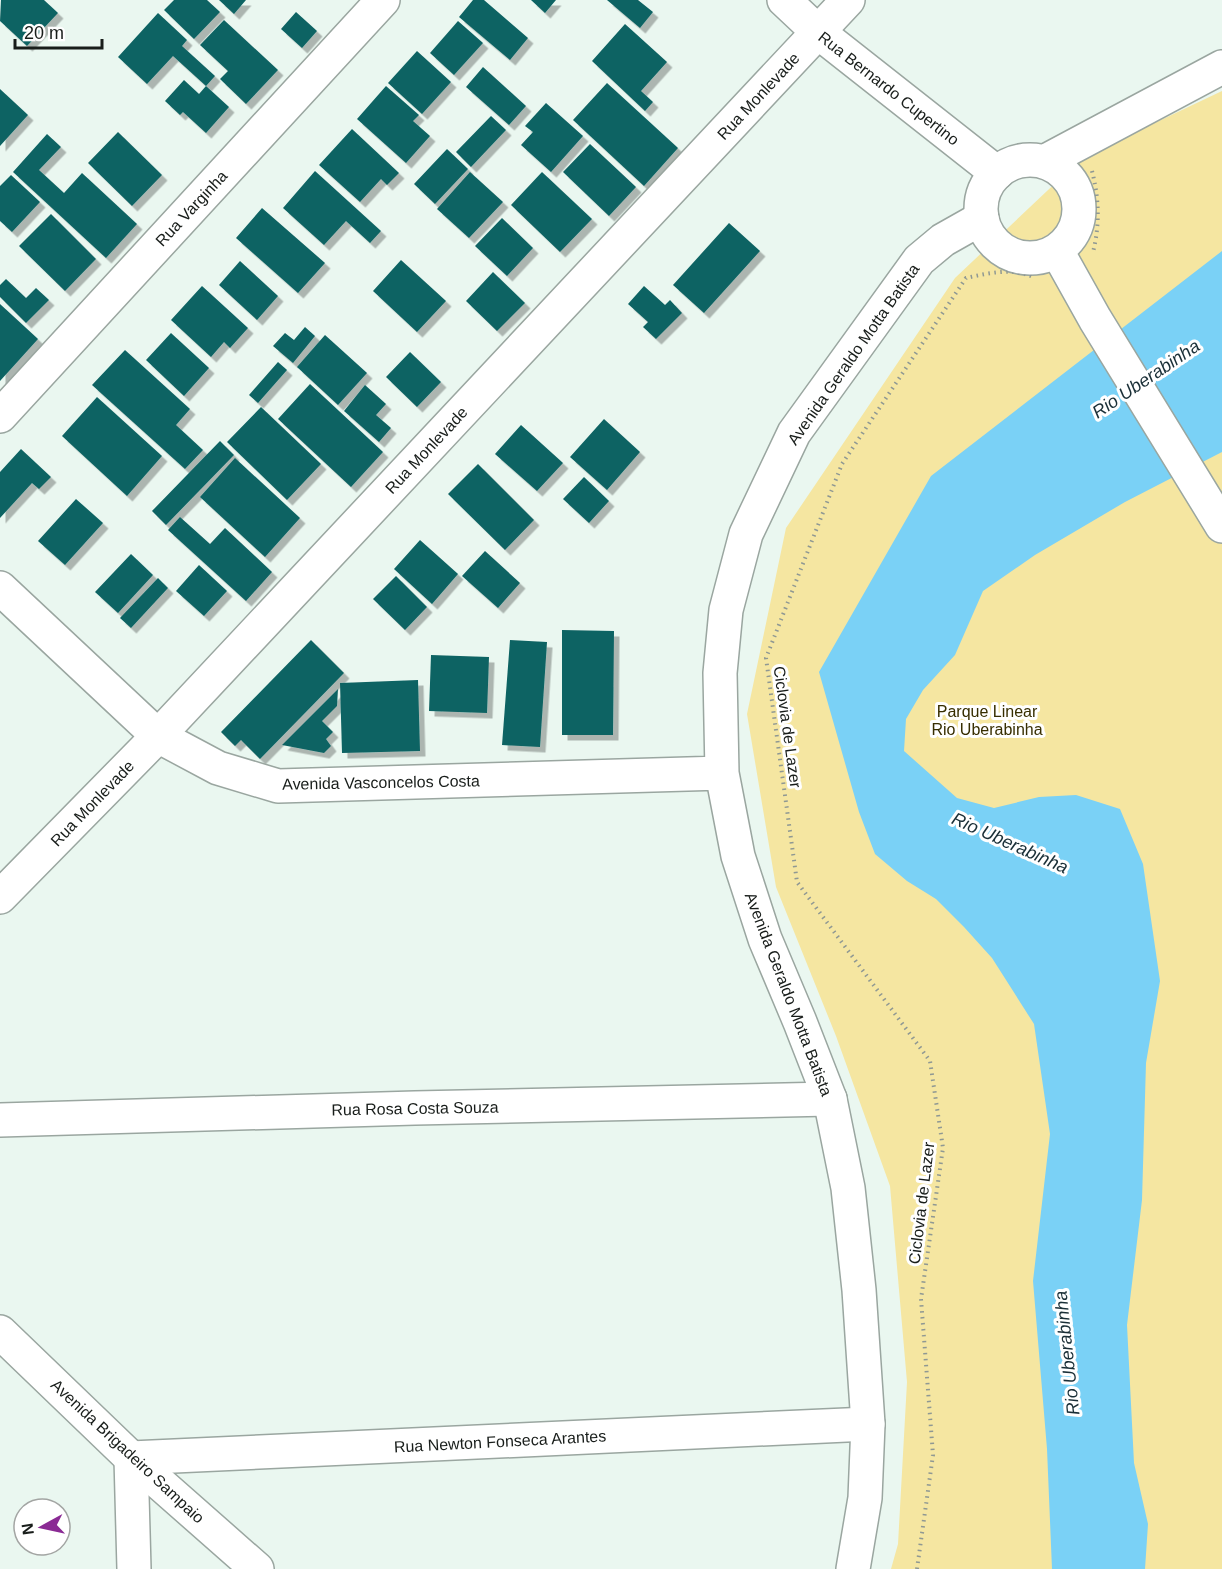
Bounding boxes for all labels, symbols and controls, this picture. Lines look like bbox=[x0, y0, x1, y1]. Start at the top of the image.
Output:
scale bar bbox=[15, 12, 102, 50]
text: 20 m bbox=[24, 23, 64, 43]
street label: Rua Bernardo Cupertino bbox=[815, 28, 962, 149]
street label: Rua Monlevade bbox=[714, 49, 803, 143]
street label: Rua Varginha bbox=[152, 167, 231, 249]
street label: Avenida Geraldo Motta Batista bbox=[784, 261, 923, 448]
water label: Rio Uberabinha bbox=[1089, 336, 1203, 422]
street label: Rua Monlevade bbox=[382, 403, 471, 497]
street label: Ciclovia de Lazer bbox=[771, 665, 805, 790]
park label: Parque Linear Rio Uberabinha bbox=[931, 703, 1043, 738]
street label: Rua Monlevade bbox=[47, 757, 137, 850]
street label: Avenida Vasconcelos Costa bbox=[282, 772, 480, 793]
water label: Rio Uberabinha bbox=[949, 808, 1071, 878]
street label: Avenida Geraldo Motta Batista bbox=[742, 890, 835, 1098]
street label: Rua Rosa Costa Souza bbox=[331, 1099, 499, 1118]
street label: Ciclovia de Lazer bbox=[906, 1140, 937, 1265]
water label: Rio Uberabinha bbox=[1051, 1290, 1083, 1416]
street label: Avenida Brigadeiro Sampaio bbox=[48, 1376, 208, 1527]
street label: Rua Newton Fonseca Arantes bbox=[393, 1427, 607, 1456]
north arrow bbox=[12, 1497, 72, 1557]
text: N bbox=[18, 1522, 37, 1536]

